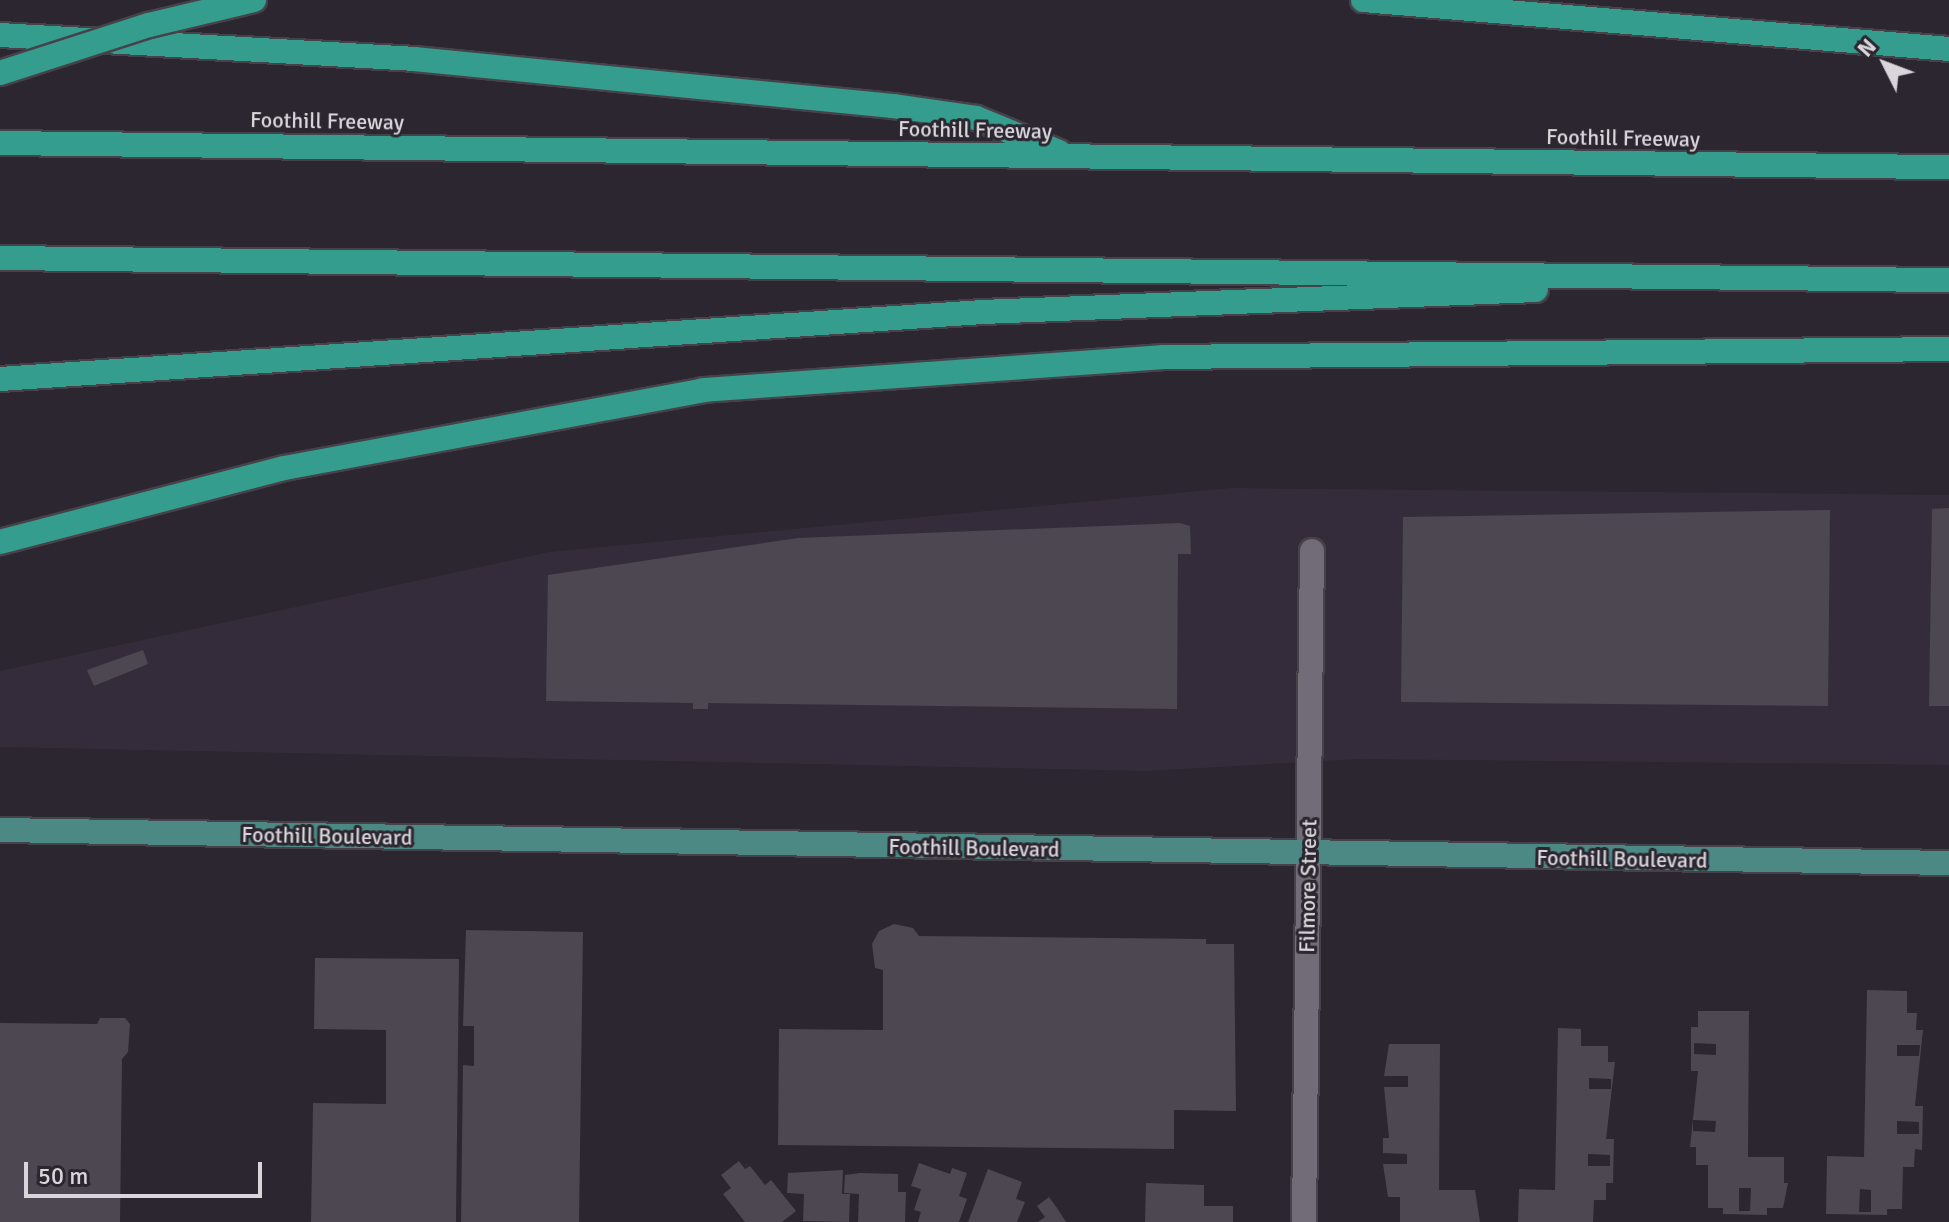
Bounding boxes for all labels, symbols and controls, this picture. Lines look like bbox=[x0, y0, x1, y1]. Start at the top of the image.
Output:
north arrow bbox=[1845, 24, 1925, 104]
text: N bbox=[1852, 33, 1882, 62]
street label: Foothill Freeway bbox=[250, 106, 404, 136]
street label: Foothill Freeway bbox=[898, 115, 1052, 145]
street label: Foothill Freeway bbox=[1546, 123, 1700, 153]
street label: Filmore Street bbox=[1294, 819, 1322, 953]
street label: Foothill Boulevard bbox=[241, 821, 413, 851]
street label: Foothill Boulevard bbox=[888, 833, 1060, 863]
street label: Foothill Boulevard bbox=[1536, 844, 1708, 874]
scale bar bbox=[28, 1146, 266, 1196]
text: 50 m bbox=[38, 1161, 88, 1191]

